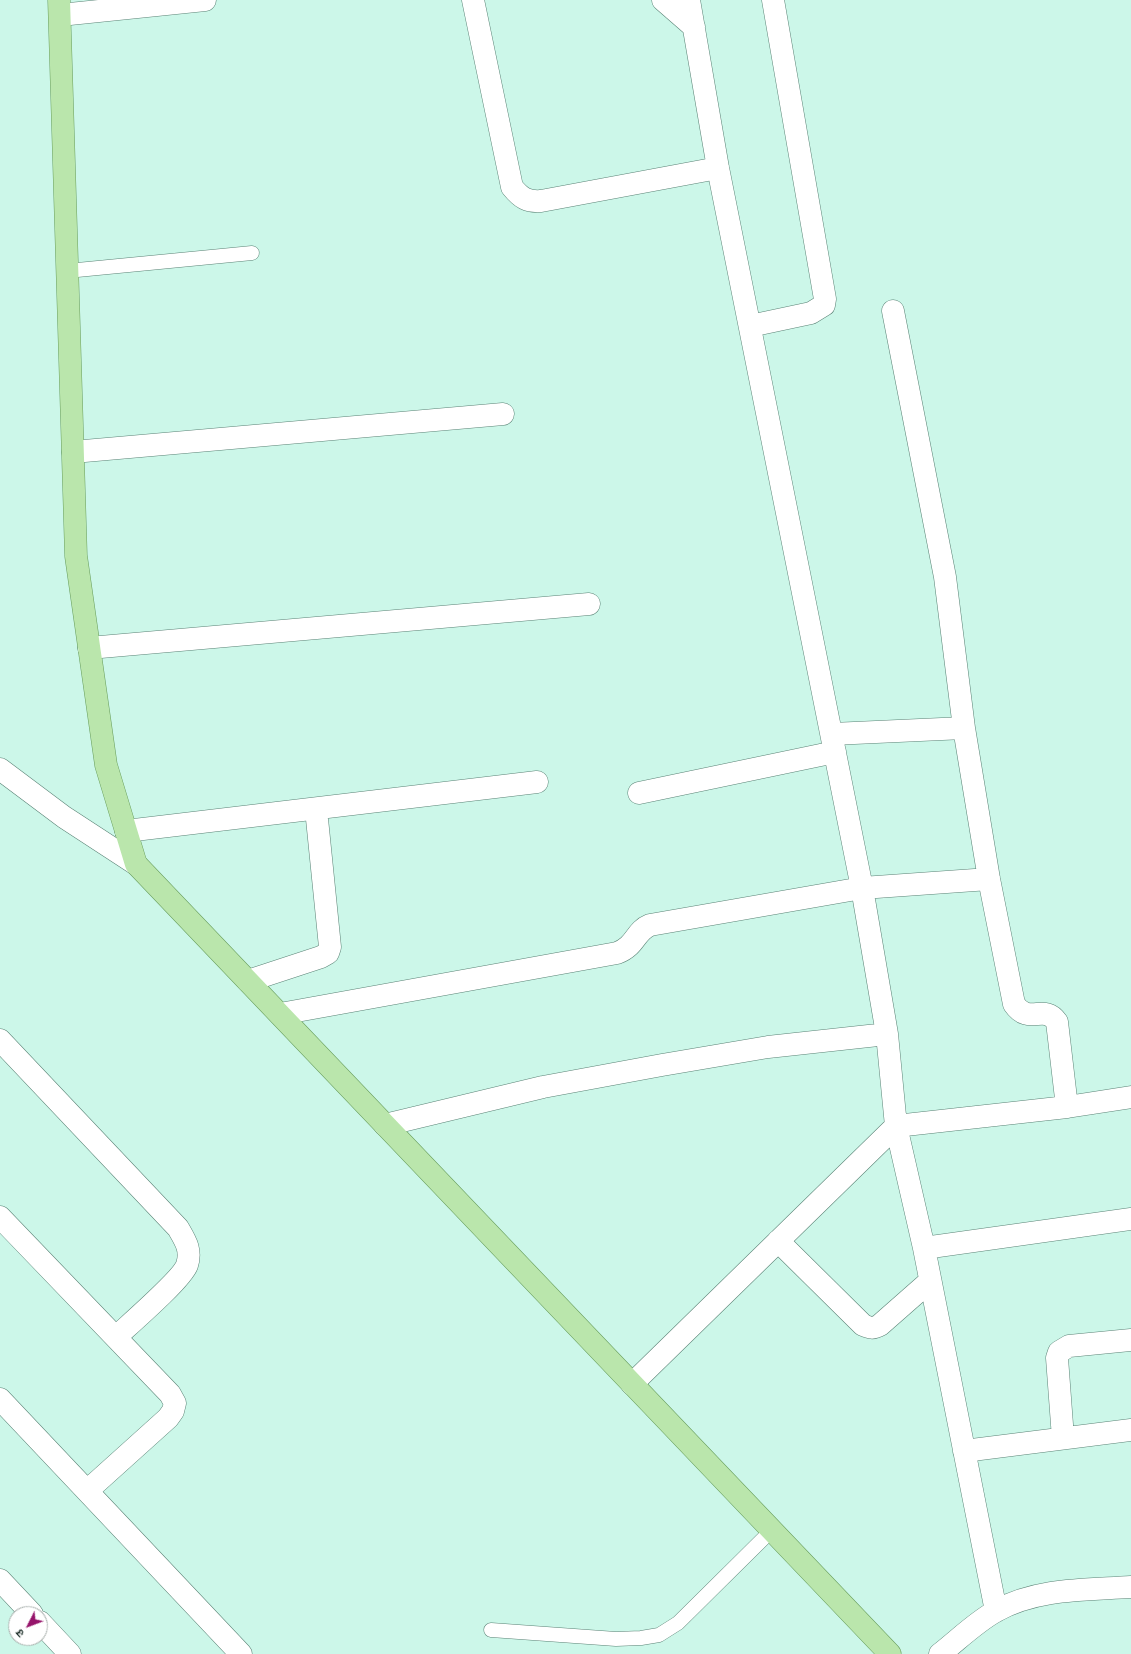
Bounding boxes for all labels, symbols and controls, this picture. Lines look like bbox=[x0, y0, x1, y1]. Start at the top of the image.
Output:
north arrow bbox=[8, 1606, 48, 1646]
text: उ bbox=[12, 1626, 27, 1640]

